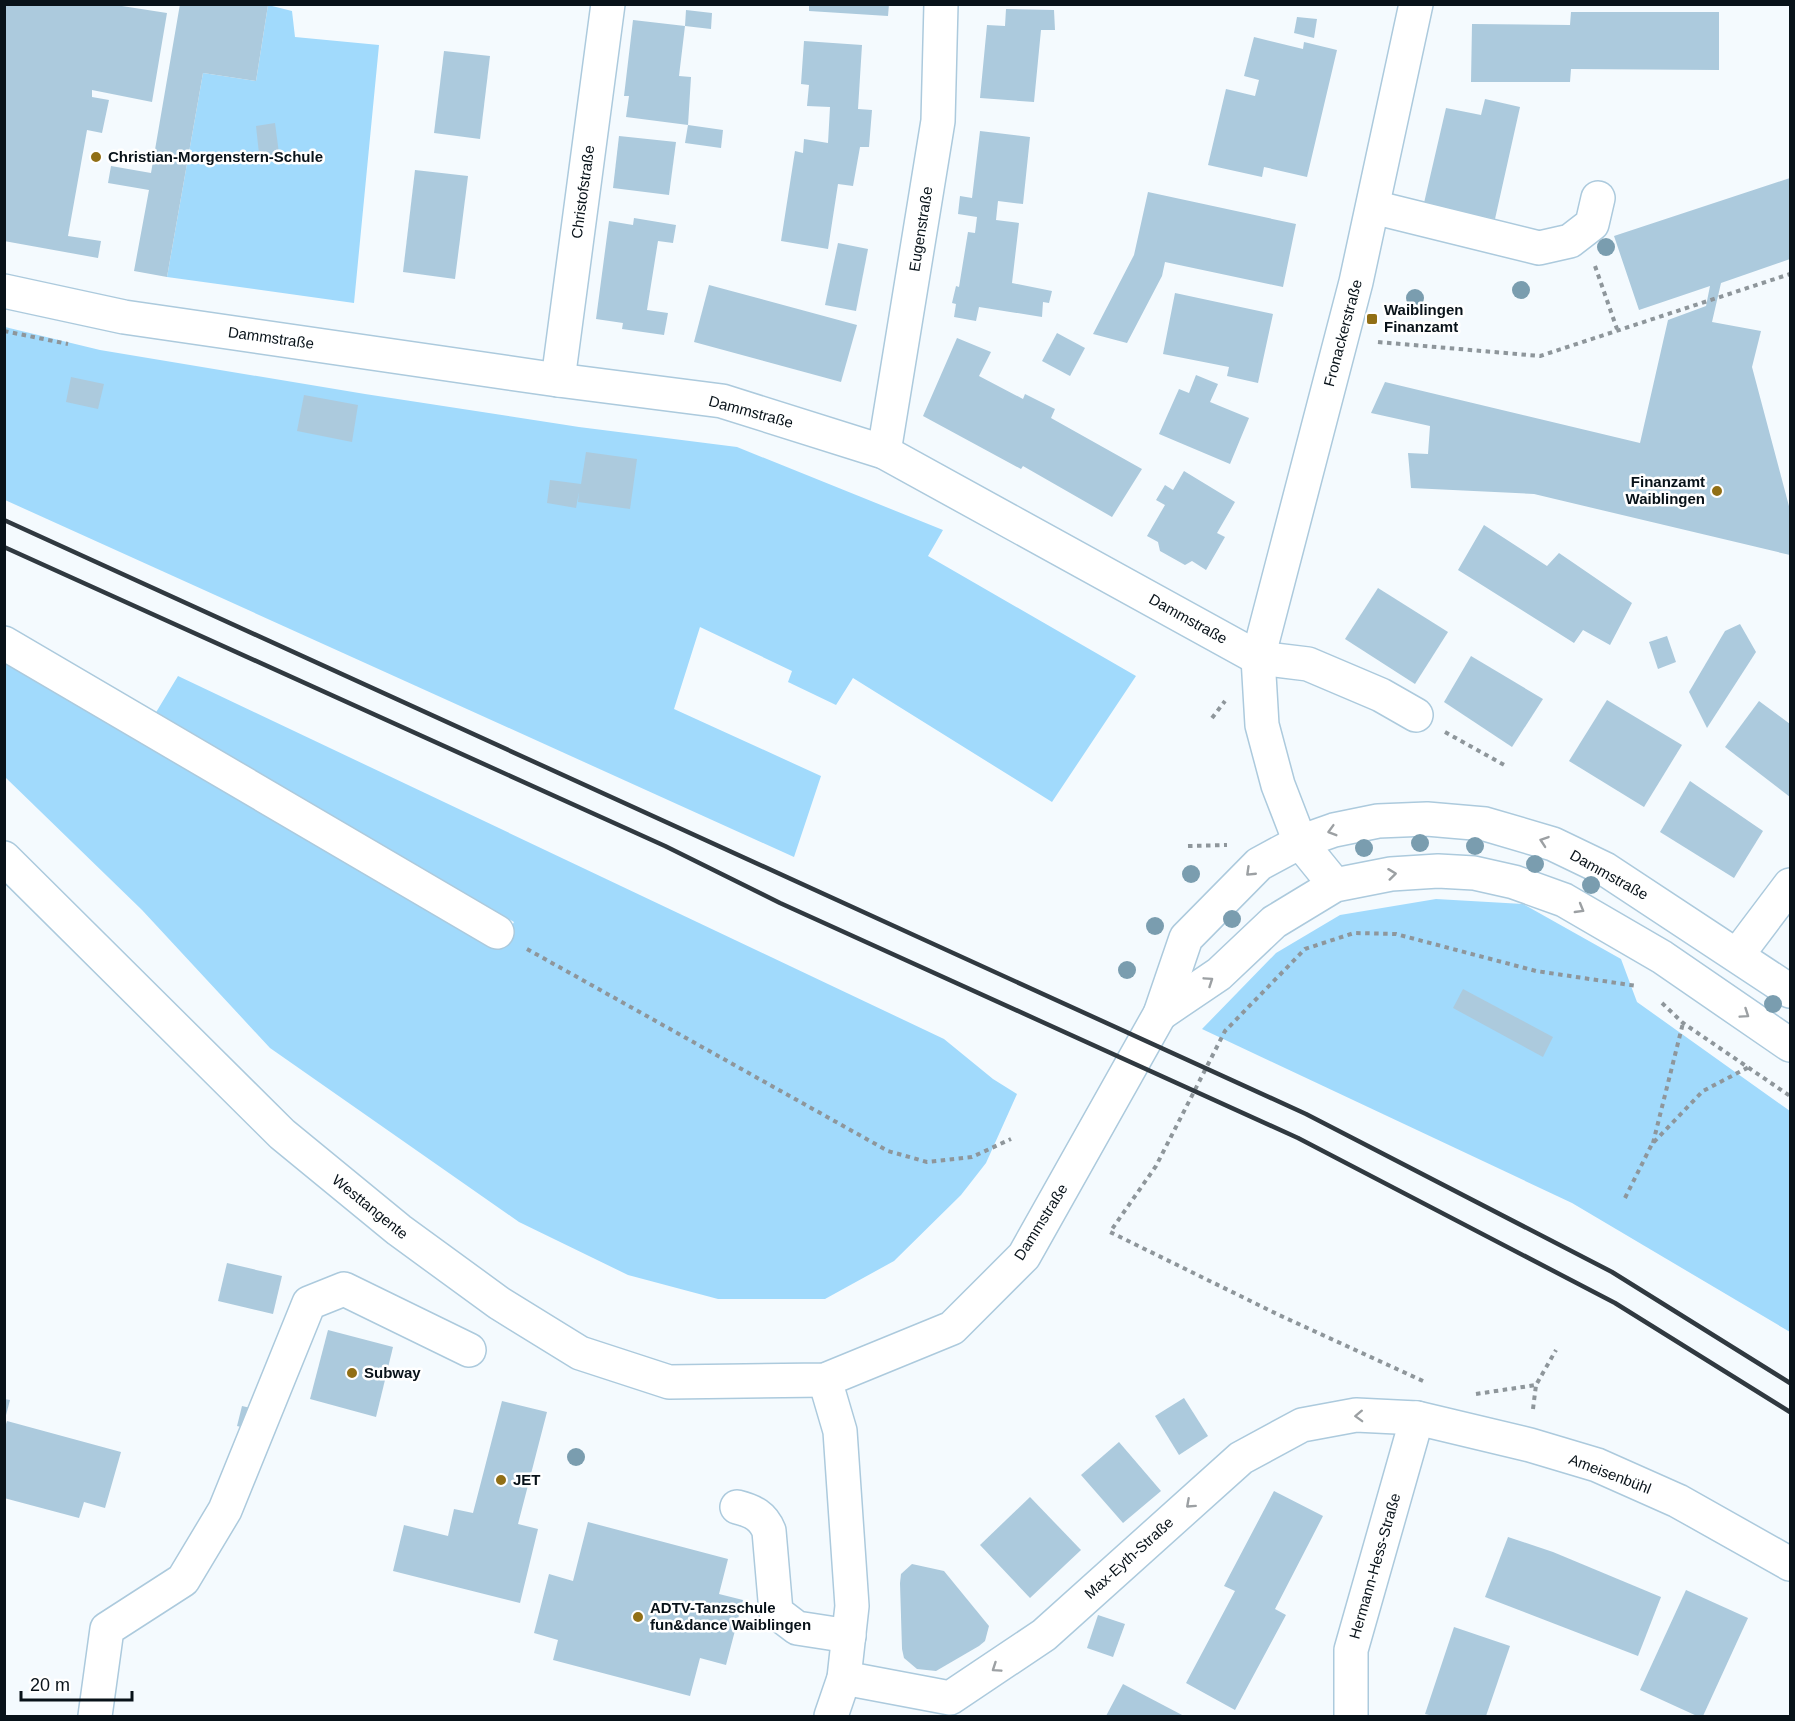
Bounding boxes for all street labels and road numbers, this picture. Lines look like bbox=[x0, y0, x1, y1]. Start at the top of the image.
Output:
street label: Christofstraße bbox=[568, 144, 597, 240]
street label: Eugenstraße bbox=[905, 185, 936, 273]
street label: Fronackerstraße bbox=[1320, 278, 1365, 388]
street label: Dammstraße bbox=[227, 323, 315, 352]
street label: Dammstraße bbox=[707, 392, 795, 431]
street label: Dammstraße bbox=[1146, 590, 1230, 647]
street label: Dammstraße bbox=[1567, 846, 1651, 903]
street label: Westtangente bbox=[329, 1171, 412, 1242]
street label: Dammstraße bbox=[1010, 1180, 1071, 1263]
street label: Ameisenbühl bbox=[1567, 1450, 1654, 1497]
street label: Hermann-Hess-Straße bbox=[1346, 1491, 1403, 1641]
street label: Max-Eyth-Straße bbox=[1081, 1513, 1176, 1602]

